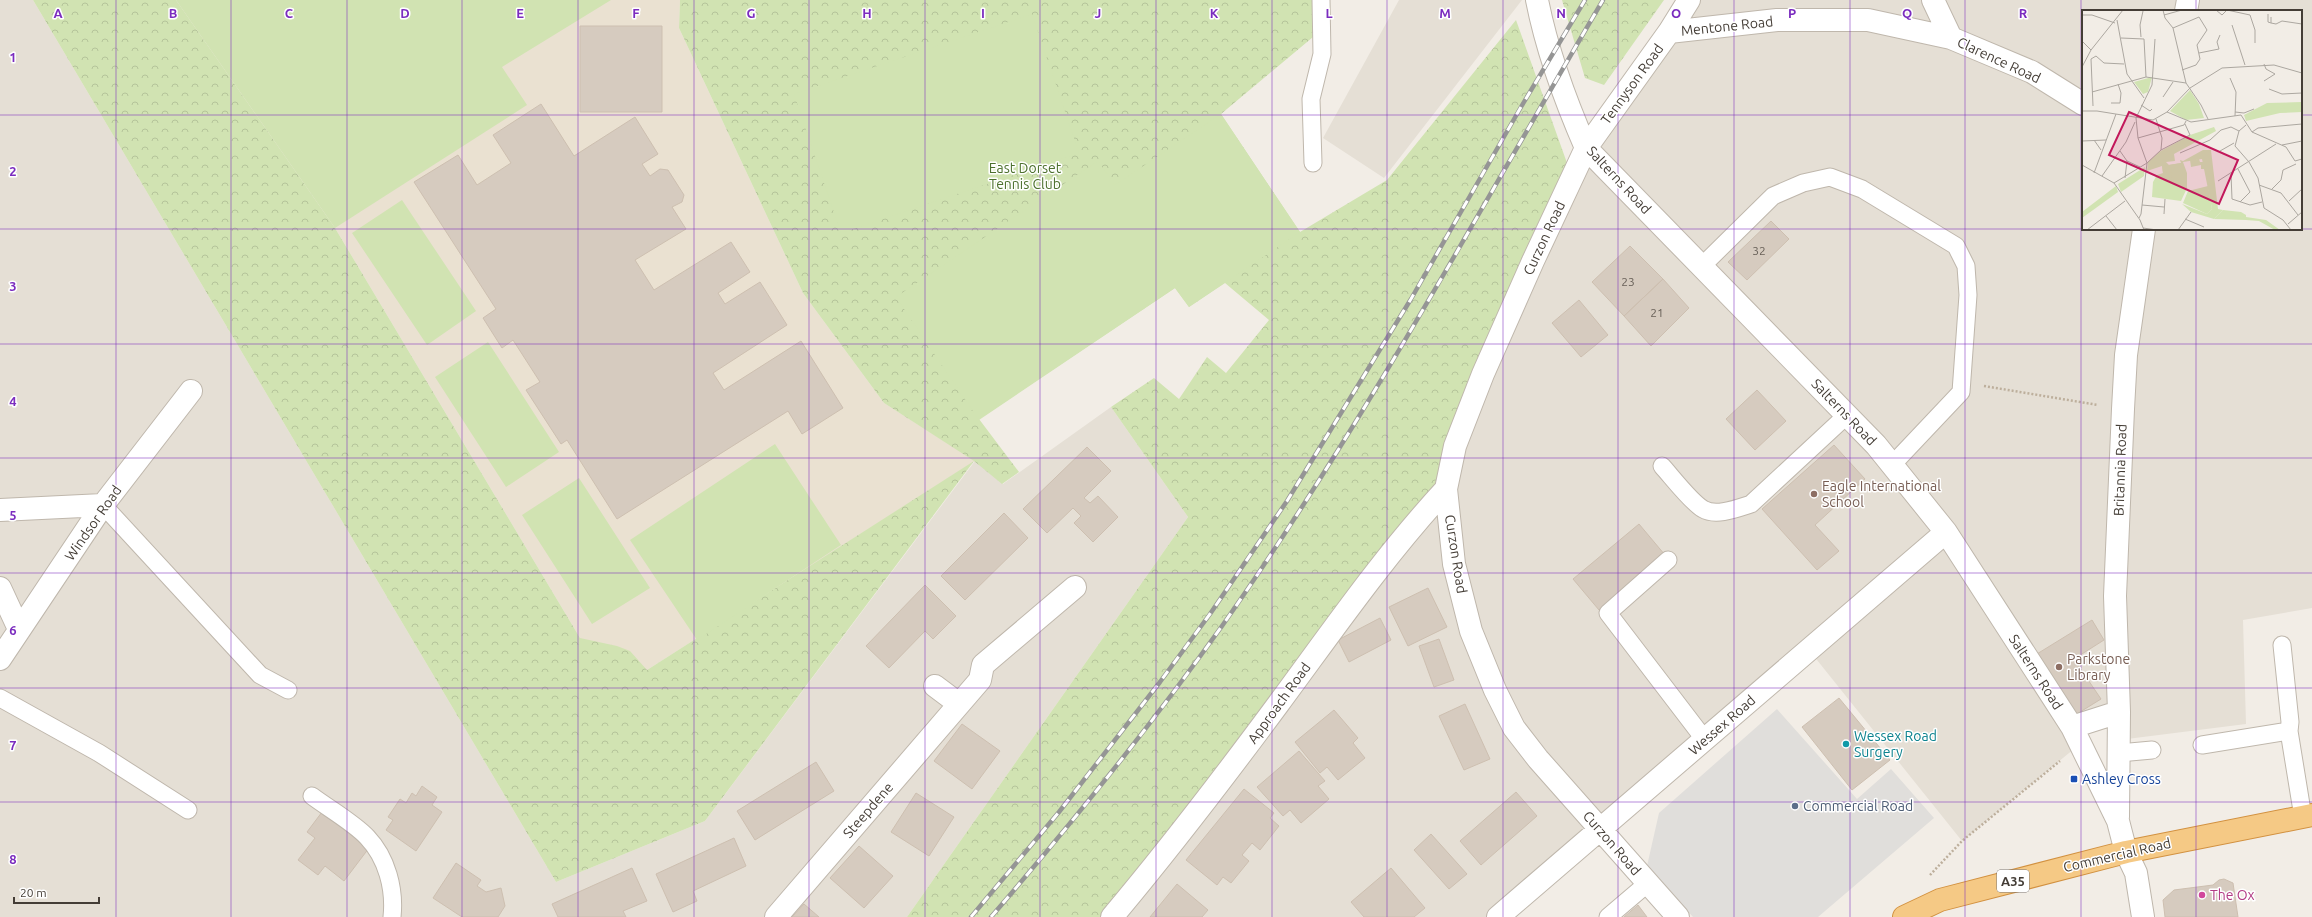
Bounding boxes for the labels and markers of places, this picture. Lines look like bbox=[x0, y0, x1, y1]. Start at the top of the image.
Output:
place label: Eagle International School bbox=[1822, 478, 1941, 510]
marker: Eagle International School bbox=[1809, 489, 1819, 499]
place label: Parkstone Library bbox=[2067, 651, 2130, 683]
marker: Parkstone Library bbox=[2054, 662, 2064, 672]
place label: Wessex Road Surgery bbox=[1854, 728, 1937, 760]
marker: Wessex Road Surgery bbox=[1841, 739, 1851, 749]
place label: Ashley Cross bbox=[2082, 771, 2161, 787]
marker: Ashley Cross bbox=[2069, 774, 2079, 784]
place label: Commercial Road bbox=[1803, 798, 1913, 814]
marker: Commercial Road bbox=[1790, 801, 1800, 811]
place label: The Ox bbox=[2210, 887, 2255, 903]
marker: The Ox bbox=[2197, 890, 2207, 900]

